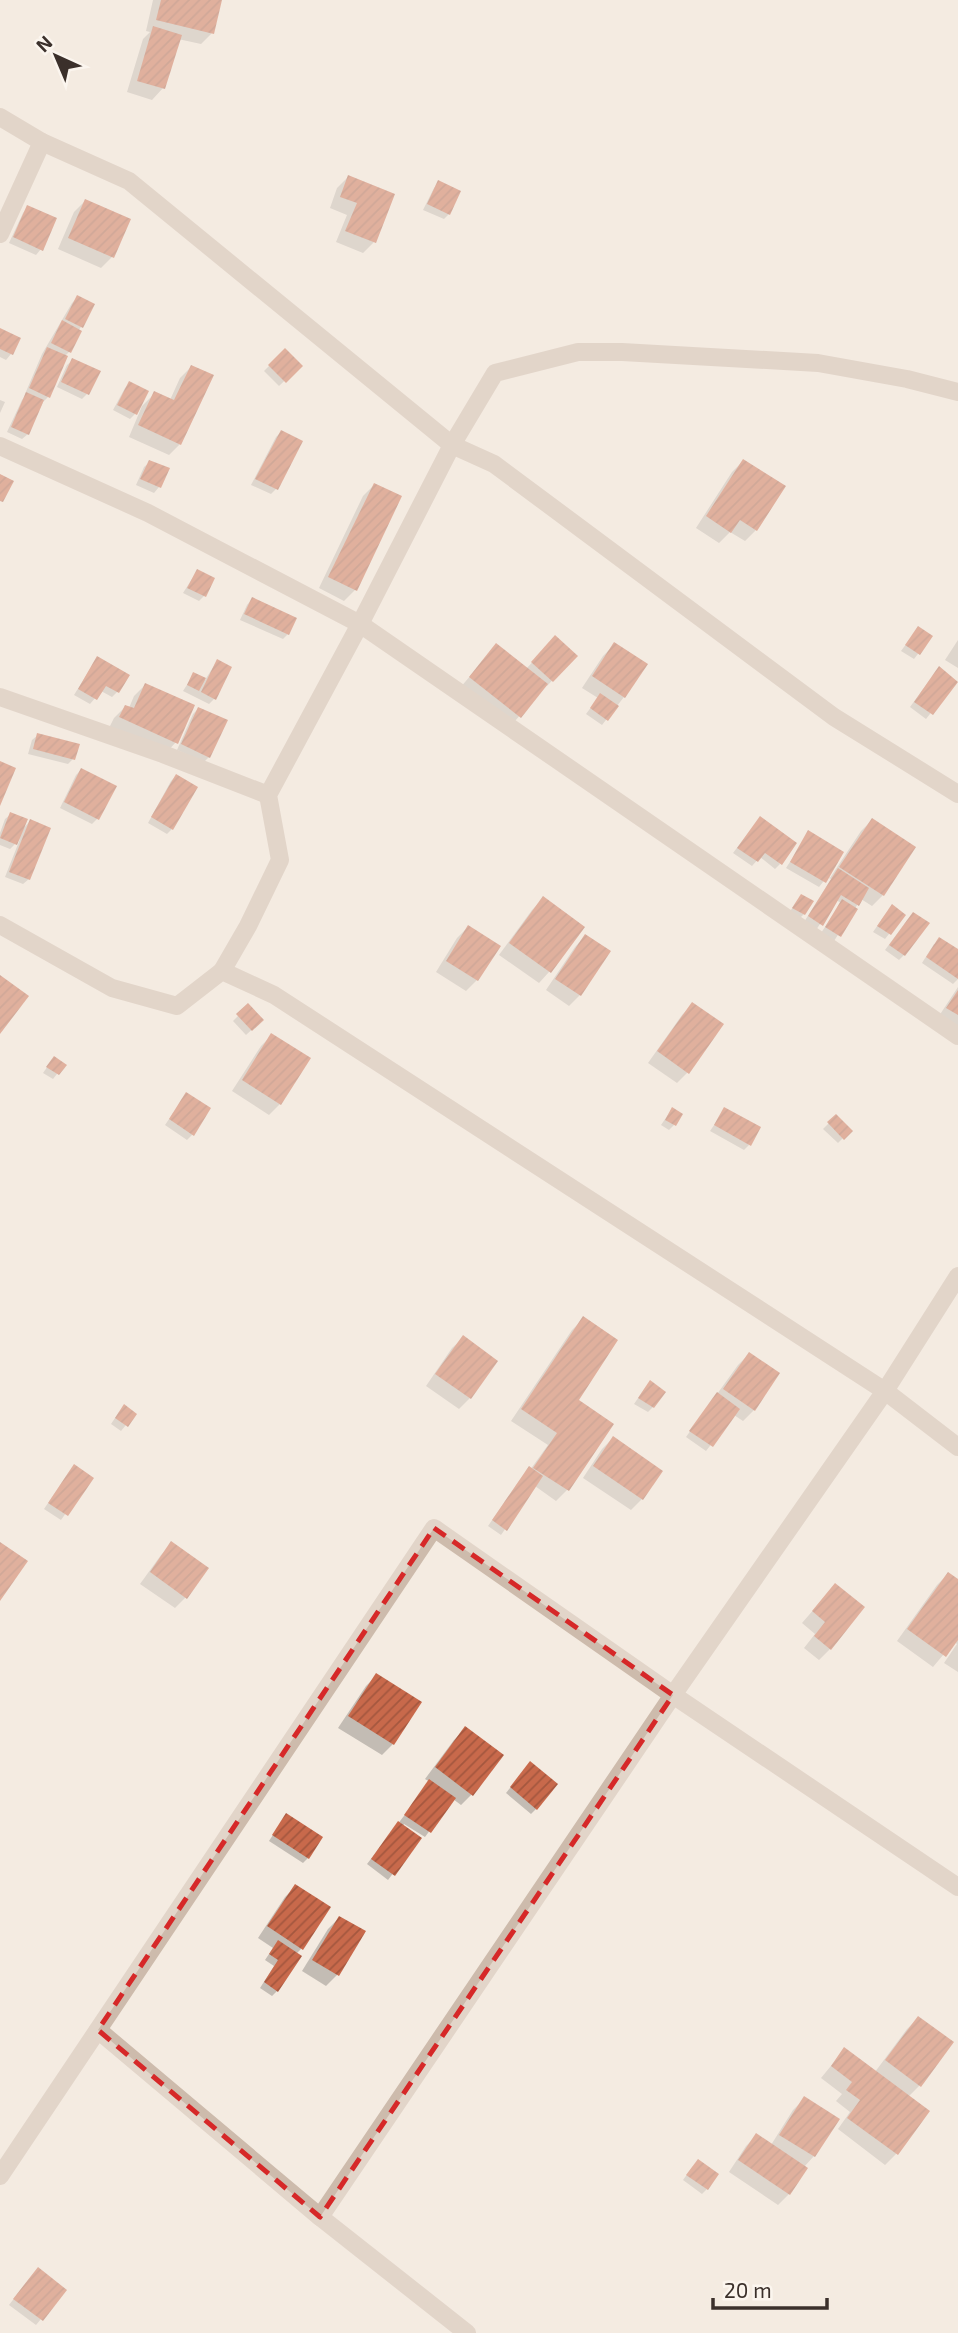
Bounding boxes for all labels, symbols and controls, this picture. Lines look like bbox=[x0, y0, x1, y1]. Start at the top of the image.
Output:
north arrow bbox=[21, 21, 91, 91]
text: N bbox=[31, 30, 57, 56]
scale bar bbox=[713, 2266, 827, 2310]
text: 20 m bbox=[724, 2277, 772, 2302]

